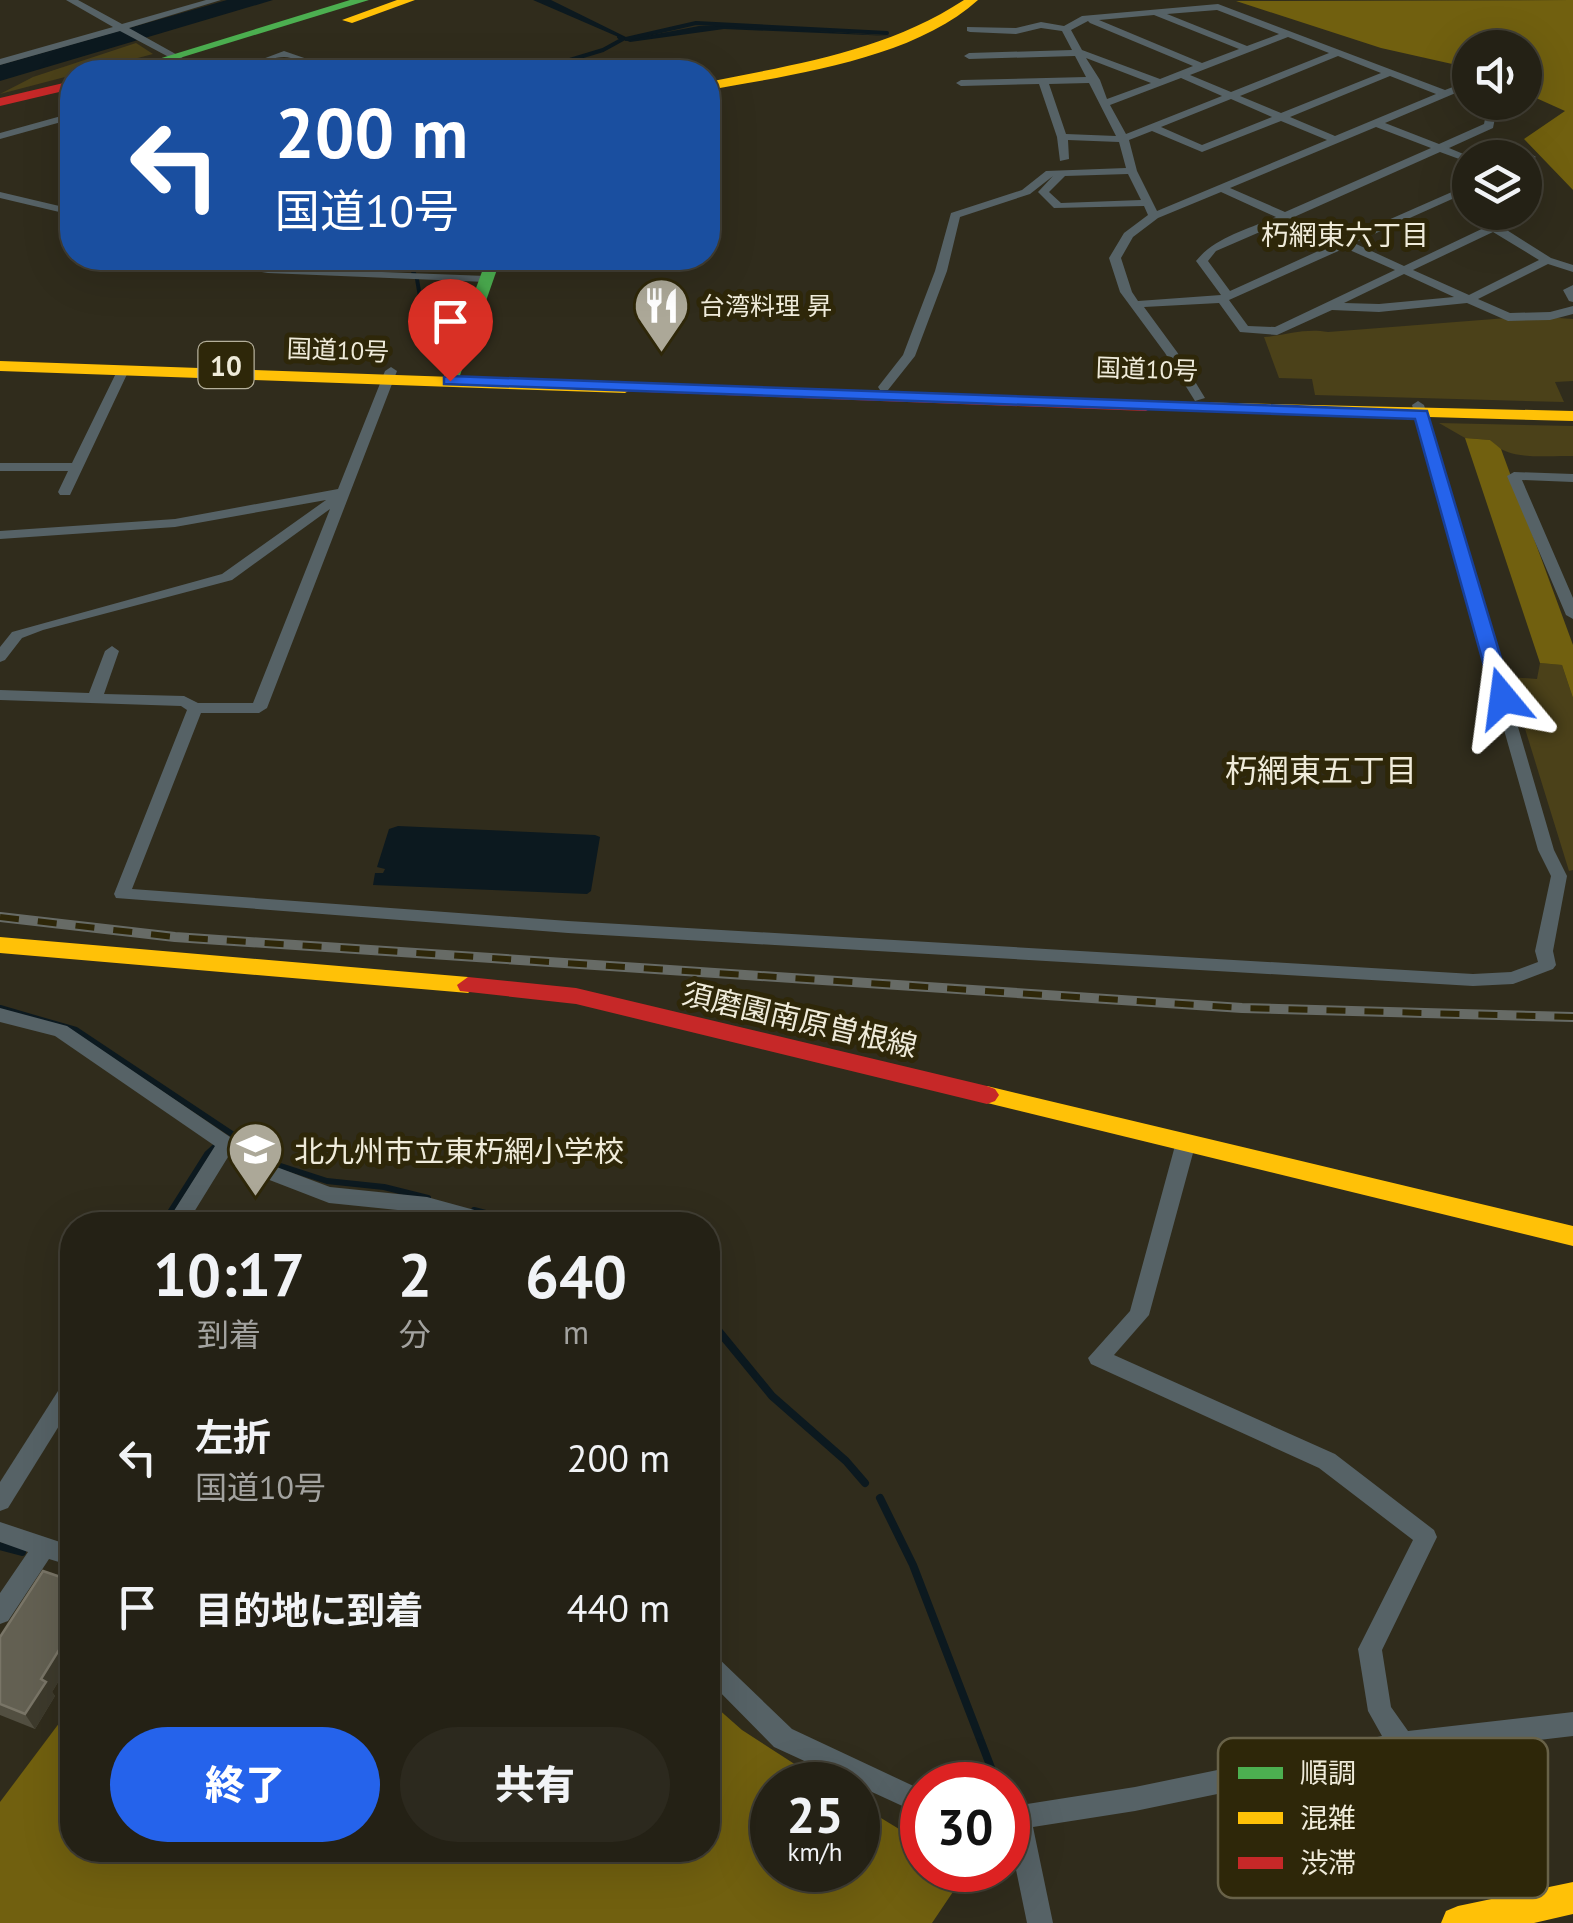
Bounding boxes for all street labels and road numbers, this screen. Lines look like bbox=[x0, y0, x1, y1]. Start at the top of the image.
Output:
street label: 国道10号 bbox=[286, 332, 390, 368]
road number: 10 bbox=[198, 342, 254, 388]
street label: 国道10号 bbox=[1095, 351, 1199, 387]
street label: 須磨園南原曽根線 bbox=[679, 973, 921, 1065]

